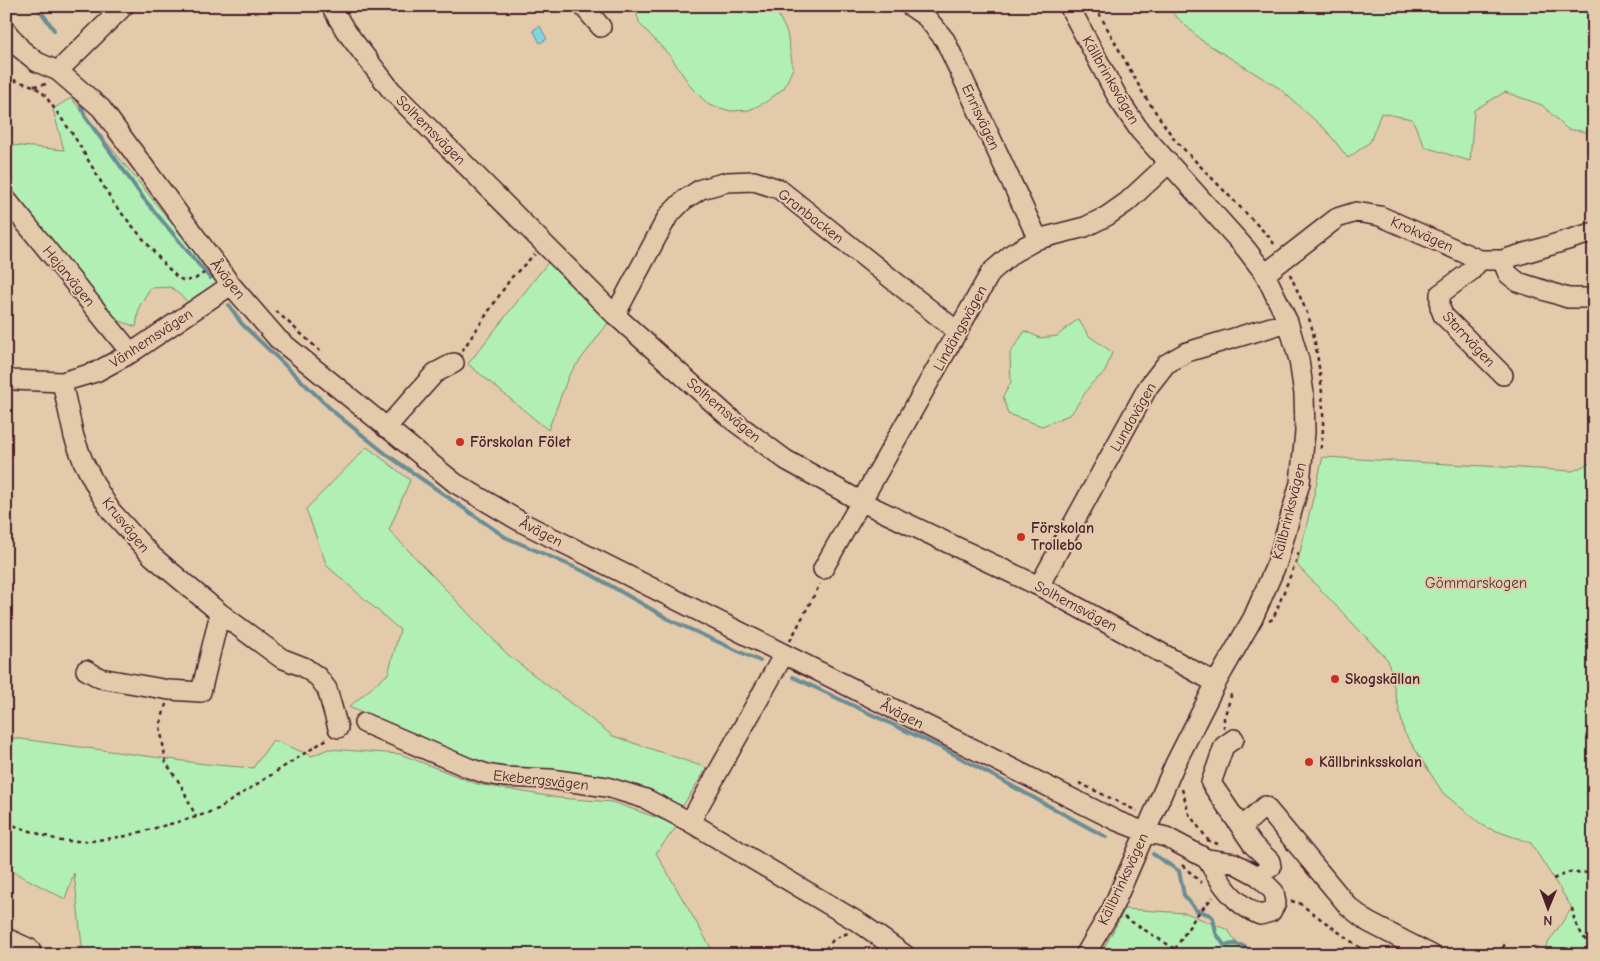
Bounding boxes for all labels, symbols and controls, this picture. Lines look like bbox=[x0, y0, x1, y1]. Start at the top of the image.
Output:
street label: Källbrinksvägen bbox=[1078, 32, 1144, 128]
street label: Enrisvägen bbox=[958, 81, 1004, 153]
street label: Solhemsvägen bbox=[392, 91, 470, 169]
street label: Granbacken bbox=[775, 185, 847, 247]
street label: Krokvägen bbox=[1388, 212, 1456, 256]
street label: Hejarvägen bbox=[39, 242, 99, 310]
street label: Åvägen bbox=[207, 255, 250, 303]
street label: Lindängsvägen bbox=[929, 282, 991, 374]
street label: Vänhemsvägen bbox=[106, 304, 196, 372]
street label: Starrvägen bbox=[1439, 308, 1499, 370]
street label: Solhemsvägen bbox=[683, 374, 765, 446]
street label: Lundavägen bbox=[1106, 379, 1160, 455]
place label: Förskolan Fölet bbox=[470, 433, 572, 451]
marker: Förskolan Fölet bbox=[454, 436, 466, 448]
street label: Källbrinksvägen bbox=[1268, 461, 1310, 561]
street label: Krusvägen bbox=[98, 494, 154, 556]
street label: Åvägen bbox=[516, 513, 566, 551]
place label: Förskolan Trollebo bbox=[1031, 519, 1094, 554]
marker: Förskolan Trollebo bbox=[1015, 531, 1027, 543]
park label: Gömmarskogen bbox=[1425, 574, 1527, 592]
street label: Solhemsvägen bbox=[1032, 577, 1120, 635]
place label: Skogskällan bbox=[1345, 670, 1420, 688]
marker: Skogskällan bbox=[1329, 673, 1341, 685]
street label: Åvägen bbox=[877, 695, 927, 733]
place label: Källbrinksskolan bbox=[1319, 753, 1422, 771]
marker: Källbrinksskolan bbox=[1303, 756, 1315, 768]
street label: Ekebergsvägen bbox=[492, 766, 590, 794]
street label: Källbrinksvägen bbox=[1094, 830, 1152, 928]
north arrow bbox=[1522, 884, 1572, 934]
text: N bbox=[1543, 912, 1552, 929]

